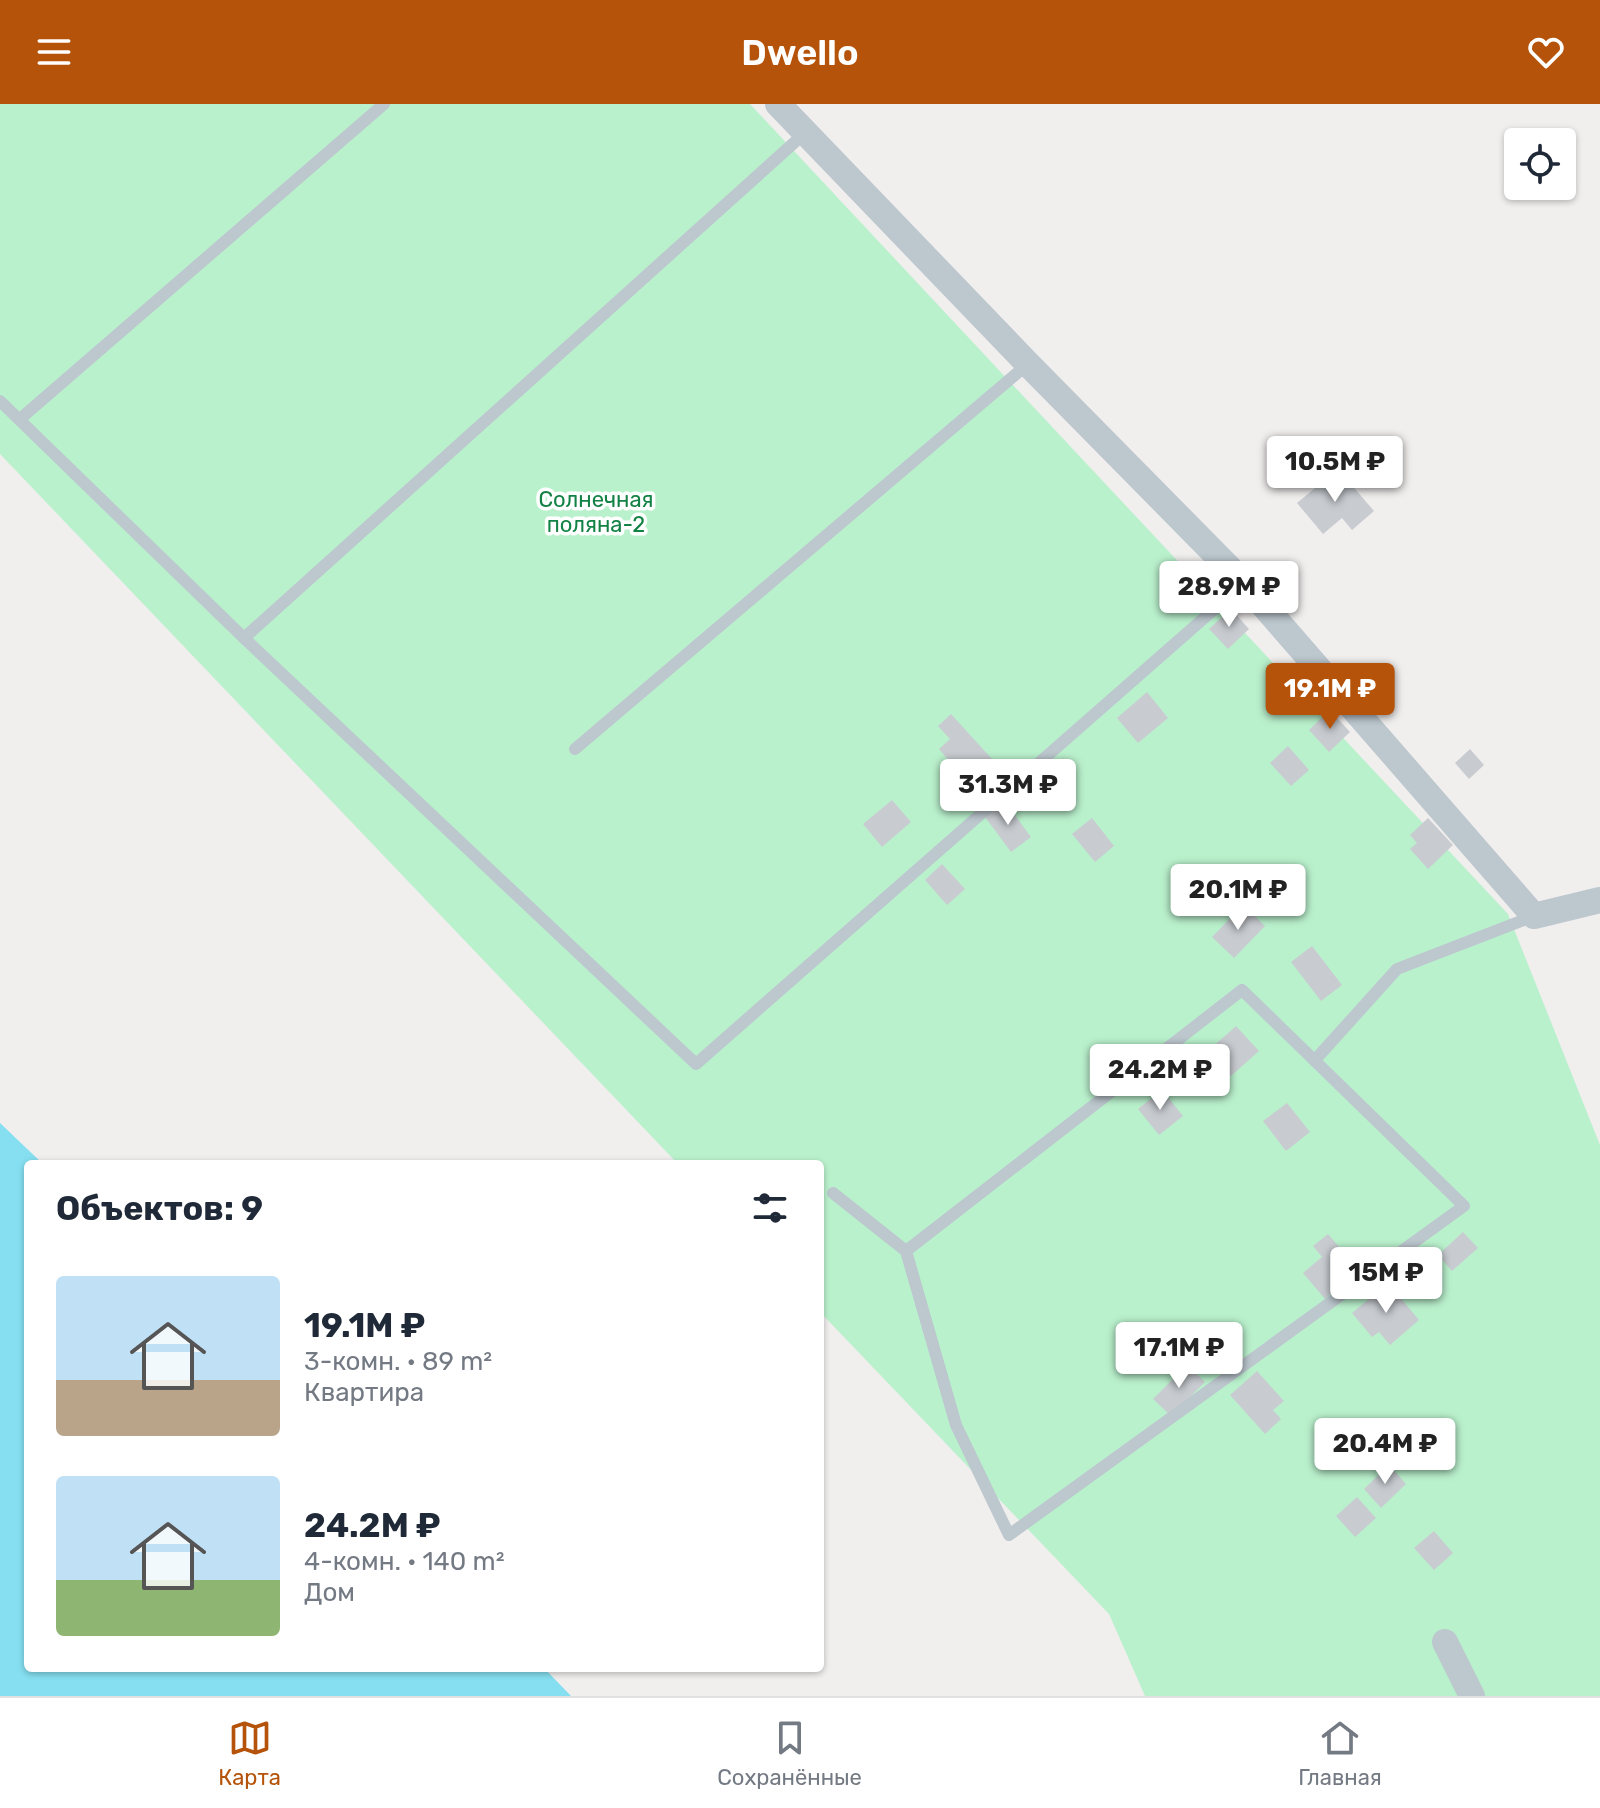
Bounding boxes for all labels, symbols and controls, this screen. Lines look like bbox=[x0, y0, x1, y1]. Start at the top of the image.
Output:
icon: menu bbox=[32, 30, 76, 74]
icon: heart bbox=[1524, 30, 1568, 74]
text: Dwello bbox=[741, 31, 859, 74]
map controls bbox=[1504, 128, 1576, 200]
button: locate bbox=[1504, 128, 1576, 200]
pin: 10.5M ₽ bbox=[1261, 436, 1409, 504]
text: 10.5M ₽ bbox=[1285, 446, 1385, 477]
park label: Солнечная поляна-2 bbox=[538, 486, 654, 538]
pin: 28.9M ₽ bbox=[1155, 561, 1303, 629]
text: 28.9M ₽ bbox=[1177, 571, 1281, 602]
pin: 19.1M ₽ bbox=[1256, 663, 1404, 731]
text: 19.1M ₽ bbox=[1284, 673, 1376, 704]
pin: 31.3M ₽ bbox=[934, 759, 1082, 827]
text: 31.3M ₽ bbox=[958, 769, 1058, 800]
pin: 20.1M ₽ bbox=[1164, 864, 1312, 932]
text: 20.1M ₽ bbox=[1189, 874, 1287, 905]
pin: 24.2M ₽ bbox=[1086, 1044, 1234, 1112]
text: 24.2M ₽ bbox=[1108, 1054, 1212, 1085]
icon: filters bbox=[748, 1186, 792, 1230]
text: Объектов: 9 bbox=[56, 1188, 263, 1229]
pin: 15M ₽ bbox=[1330, 1247, 1442, 1315]
text: 15M ₽ bbox=[1348, 1257, 1424, 1288]
text: 19.1M ₽ bbox=[304, 1305, 425, 1346]
icon: home bbox=[120, 1308, 216, 1404]
pin: 17.1M ₽ bbox=[1105, 1322, 1253, 1390]
text: 17.1M ₽ bbox=[1134, 1332, 1224, 1363]
text: 3-комн. · 89 m² bbox=[304, 1346, 492, 1377]
text: Квартира bbox=[304, 1377, 424, 1408]
pin: 20.4M ₽ bbox=[1311, 1418, 1459, 1486]
text: 20.4M ₽ bbox=[1332, 1428, 1438, 1459]
text: 24.2M ₽ bbox=[304, 1505, 441, 1546]
icon: home bbox=[120, 1508, 216, 1604]
text: 4-комн. · 140 m² bbox=[304, 1546, 505, 1577]
text: Дом bbox=[304, 1577, 355, 1608]
tab: Карта bbox=[218, 1716, 281, 1791]
tab: Сохранённые bbox=[717, 1716, 862, 1791]
tab: Главная bbox=[1298, 1716, 1382, 1791]

